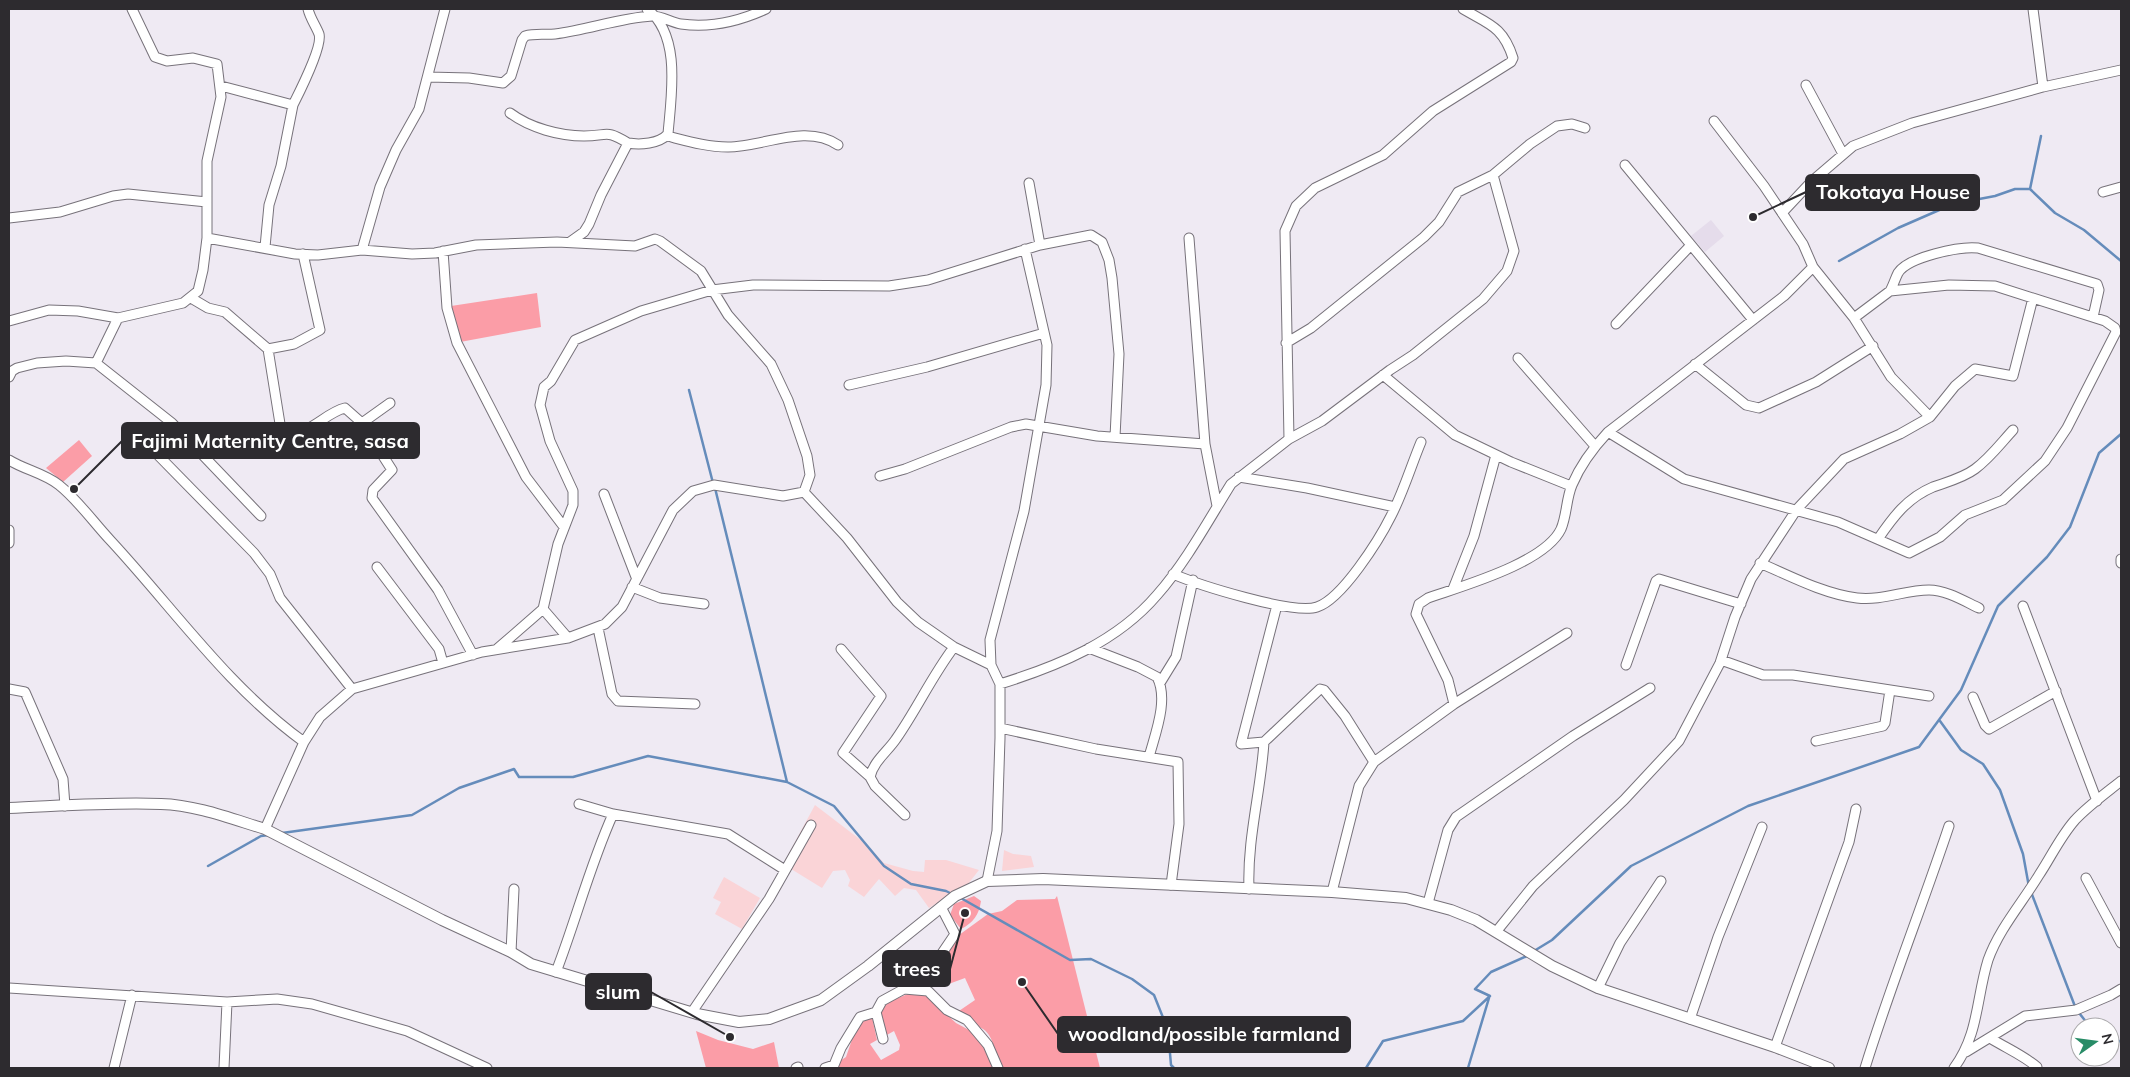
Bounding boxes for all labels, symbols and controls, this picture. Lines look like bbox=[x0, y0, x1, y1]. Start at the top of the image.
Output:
callout: Tokotaya House bbox=[1806, 175, 1979, 210]
text: Tokotaya House bbox=[1816, 179, 1970, 204]
callout: Fajimi Maternity Centre, sasa bbox=[122, 423, 419, 458]
text: Fajimi Maternity Centre, sasa bbox=[131, 428, 409, 453]
callout: trees bbox=[883, 951, 950, 986]
text: trees bbox=[893, 956, 941, 981]
callout: slum bbox=[586, 974, 651, 1009]
text: slum bbox=[595, 979, 641, 1004]
callout: woodland/possible farmland bbox=[1058, 1017, 1350, 1052]
north arrow bbox=[2070, 1017, 2120, 1067]
text: woodland/possible farmland bbox=[1068, 1021, 1340, 1046]
text: N bbox=[2098, 1032, 2118, 1046]

